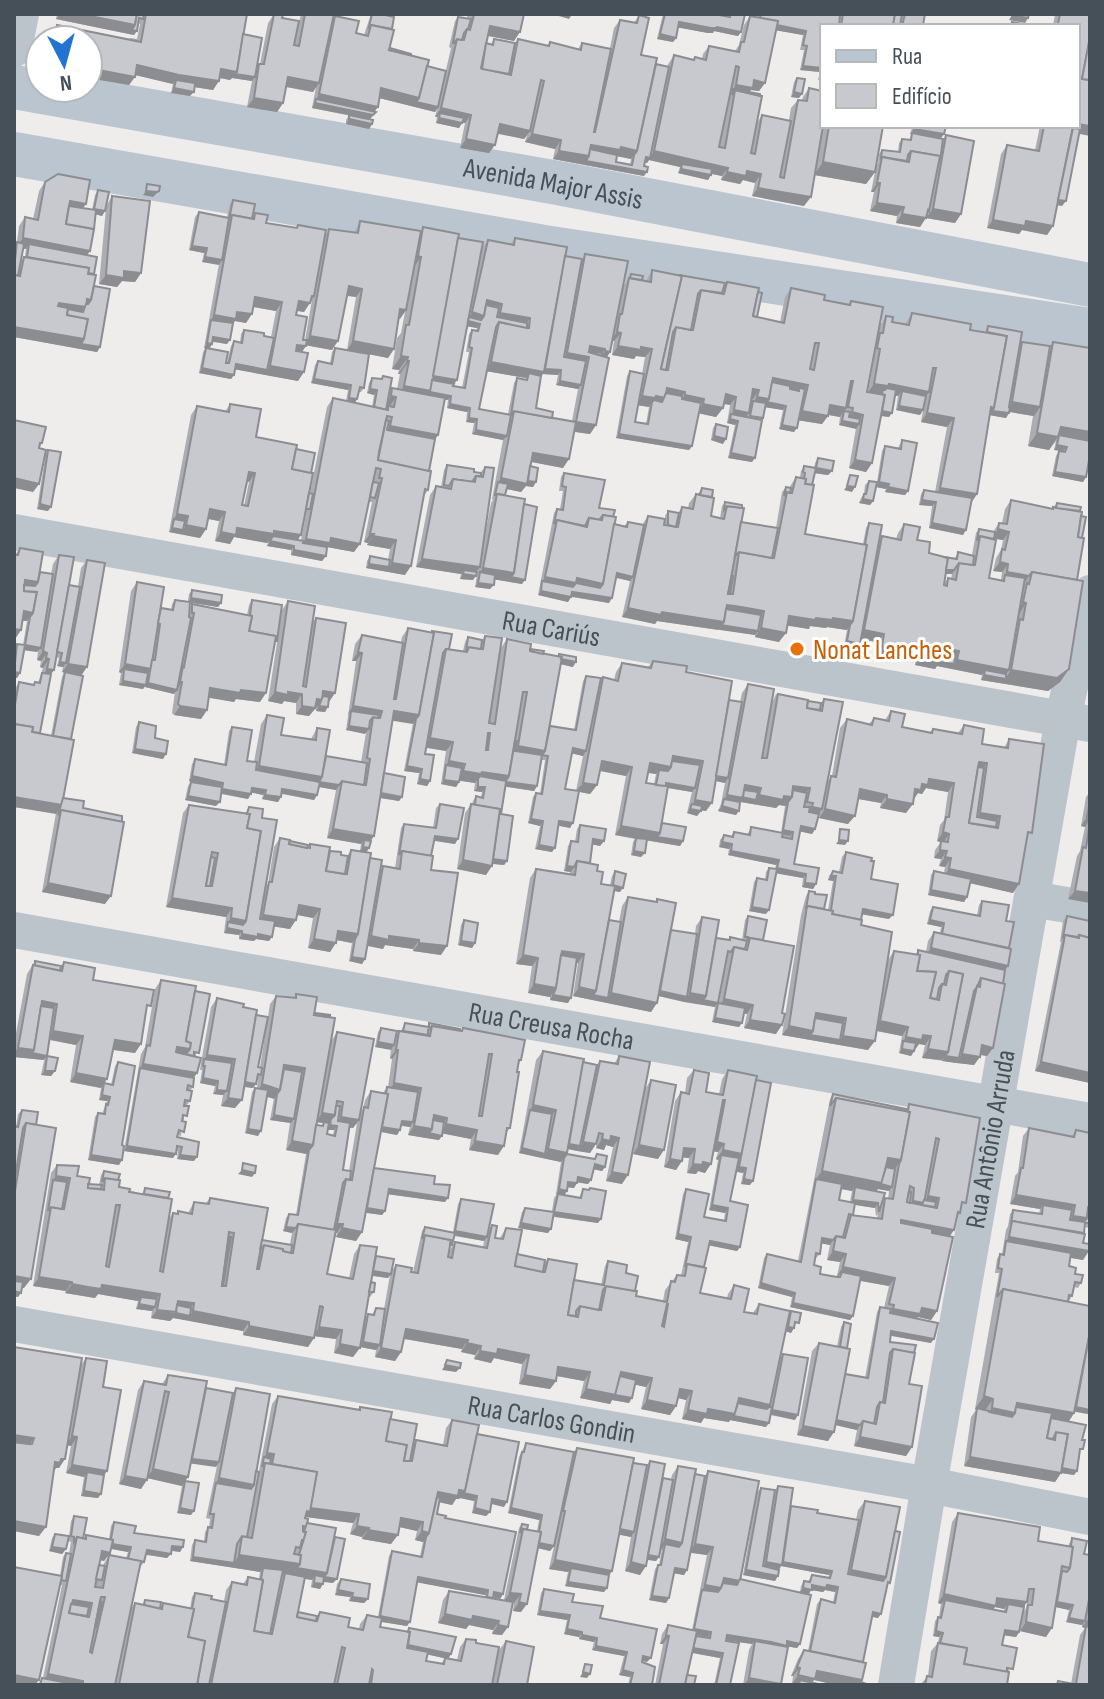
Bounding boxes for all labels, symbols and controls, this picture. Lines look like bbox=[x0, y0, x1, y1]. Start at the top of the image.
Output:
north arrow bbox=[24, 24, 104, 104]
legend bbox=[820, 24, 1080, 128]
text: Rua bbox=[892, 42, 922, 71]
text: N bbox=[59, 68, 73, 96]
text: Edifício bbox=[892, 82, 952, 111]
street label: Avenida Major Assis bbox=[460, 152, 646, 217]
street label: Rua Cariús bbox=[500, 604, 603, 654]
place label: Nonat Lanches bbox=[813, 634, 952, 667]
marker: Nonat Lanches bbox=[788, 640, 806, 658]
street label: Rua Creusa Rocha bbox=[466, 996, 637, 1058]
street label: Rua Antônio Arruda bbox=[959, 1047, 1023, 1231]
street label: Rua Carlos Gondin bbox=[465, 1389, 638, 1451]

